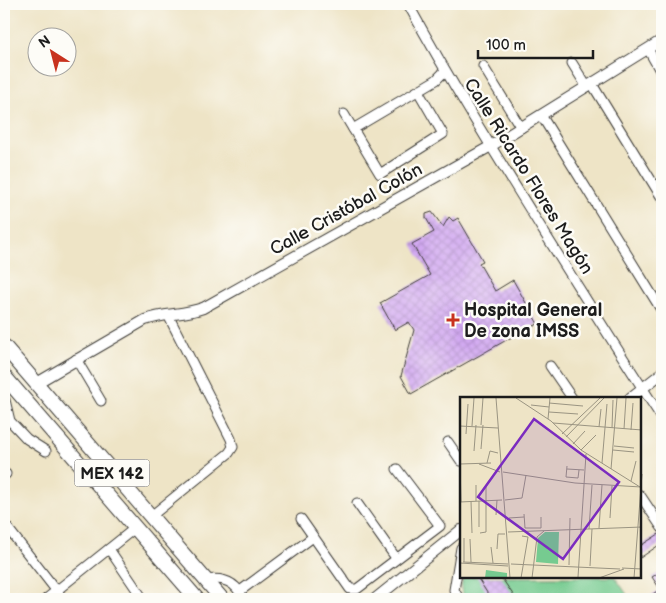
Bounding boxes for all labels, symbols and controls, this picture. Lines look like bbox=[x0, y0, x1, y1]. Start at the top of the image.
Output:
north arrow bbox=[28, 28, 78, 78]
scale bar bbox=[478, 28, 594, 60]
text: N bbox=[35, 32, 54, 52]
text: 100 m bbox=[486, 36, 526, 55]
street label: Calle Ricardo Flores Magón bbox=[460, 75, 598, 278]
street label: Calle Cristóbal Colón bbox=[267, 159, 426, 260]
place label: Hospital General De zona IMSS bbox=[464, 300, 602, 342]
marker: Hospital General De zona IMSS bbox=[446, 313, 460, 327]
inset map bbox=[460, 397, 641, 578]
road number: MEX 142 bbox=[74, 459, 150, 486]

